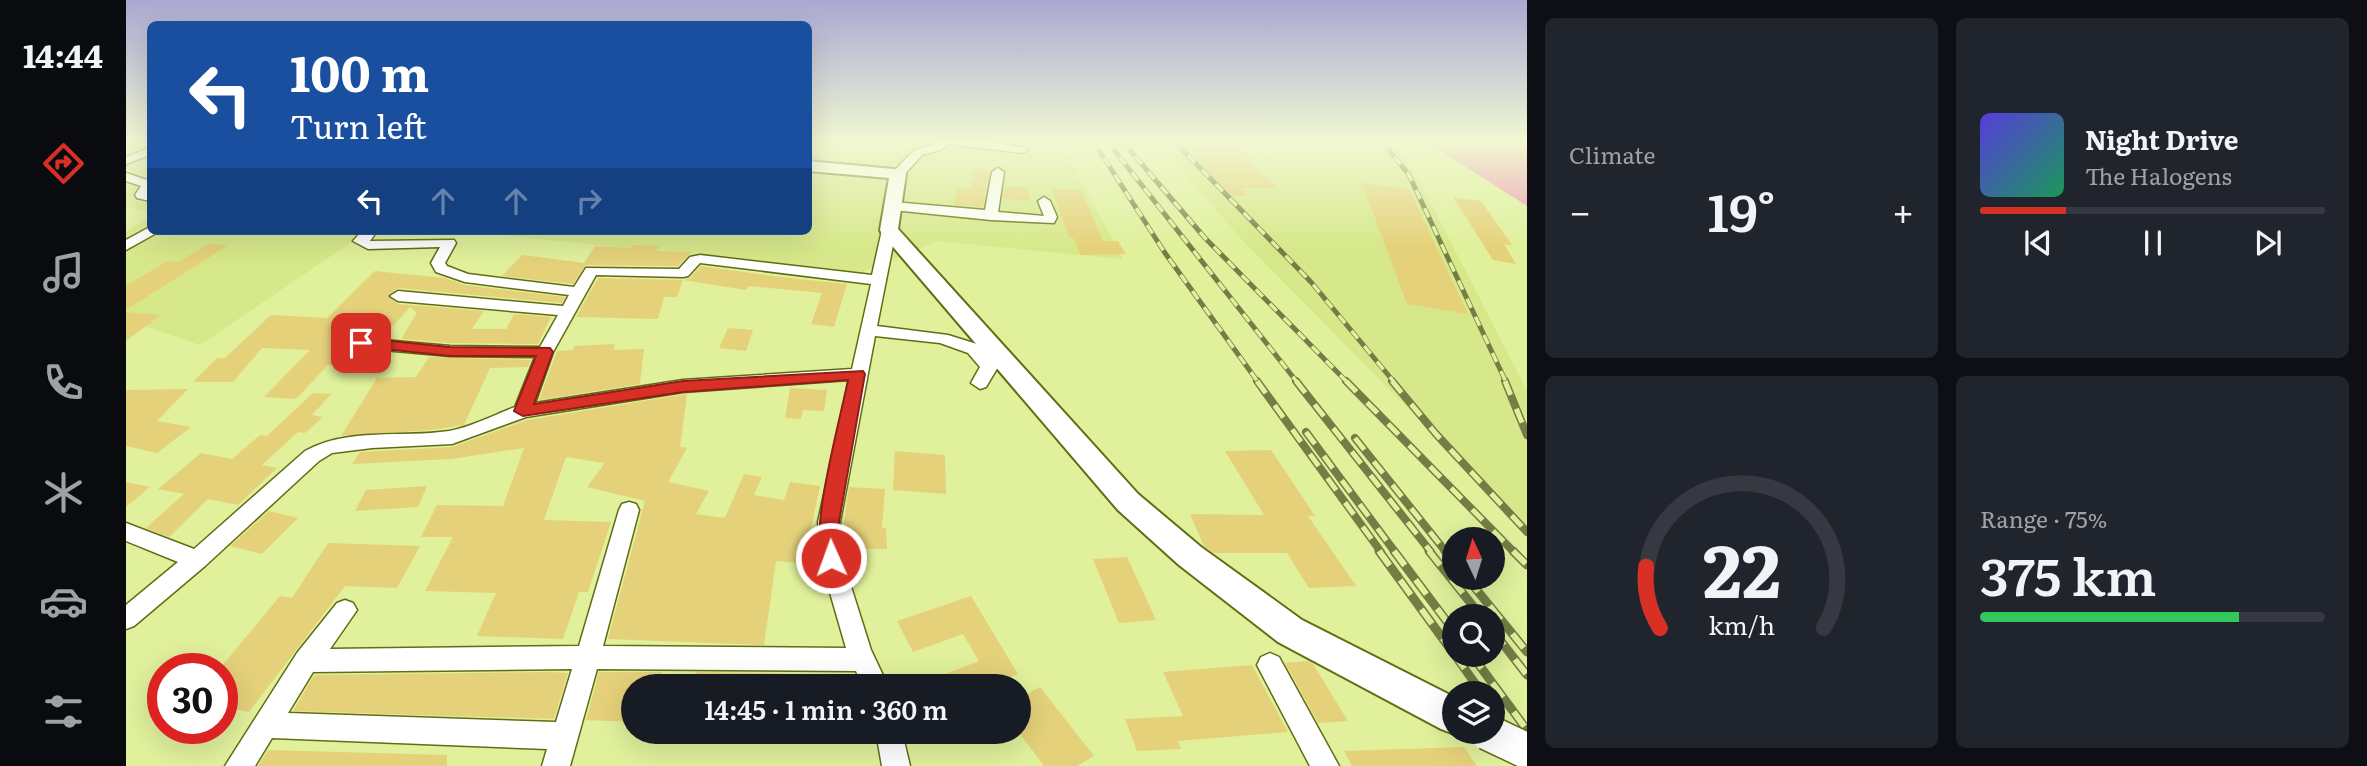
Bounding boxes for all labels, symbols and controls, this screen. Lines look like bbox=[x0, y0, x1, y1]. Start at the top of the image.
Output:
text: 14:44 bbox=[23, 30, 103, 78]
text: 100 m bbox=[290, 34, 429, 107]
icon: left bbox=[175, 49, 266, 140]
text: Turn left bbox=[290, 101, 427, 149]
text: Night Drive bbox=[2085, 119, 2239, 158]
text: Climate bbox=[1569, 137, 1655, 171]
icon: directions bbox=[39, 139, 88, 188]
text: The Halogens bbox=[2085, 158, 2232, 192]
text: 19° bbox=[1708, 171, 1775, 248]
text: − bbox=[1569, 181, 1591, 238]
text: + bbox=[1892, 181, 1914, 238]
icon: left bbox=[351, 182, 389, 220]
icon: ahead bbox=[424, 182, 462, 220]
icon: ahead bbox=[497, 182, 535, 220]
icon: right bbox=[570, 182, 608, 220]
icon: previous bbox=[2019, 224, 2057, 262]
icon: pause bbox=[2134, 224, 2172, 262]
icon: next bbox=[2249, 224, 2287, 262]
icon: music bbox=[39, 248, 88, 297]
pin bbox=[331, 313, 391, 373]
icon: arrive bbox=[342, 324, 380, 362]
icon: phone bbox=[39, 358, 88, 407]
icon: climate bbox=[39, 468, 88, 517]
text: Range · 75% bbox=[1980, 501, 2107, 535]
text: 22 bbox=[1702, 512, 1781, 620]
position arrow bbox=[794, 521, 868, 595]
north arrow bbox=[1442, 527, 1505, 590]
map controls bbox=[1442, 527, 1505, 744]
text: 375 km bbox=[1980, 535, 2156, 612]
icon: car bbox=[39, 577, 88, 626]
button: search bbox=[1442, 604, 1505, 667]
text: km/h bbox=[1708, 606, 1775, 643]
speed limit sign: 30 bbox=[147, 653, 238, 744]
button: layers bbox=[1442, 681, 1505, 744]
icon: filters bbox=[39, 687, 88, 736]
text: 14:45 · 1 min · 360 m bbox=[704, 689, 948, 728]

